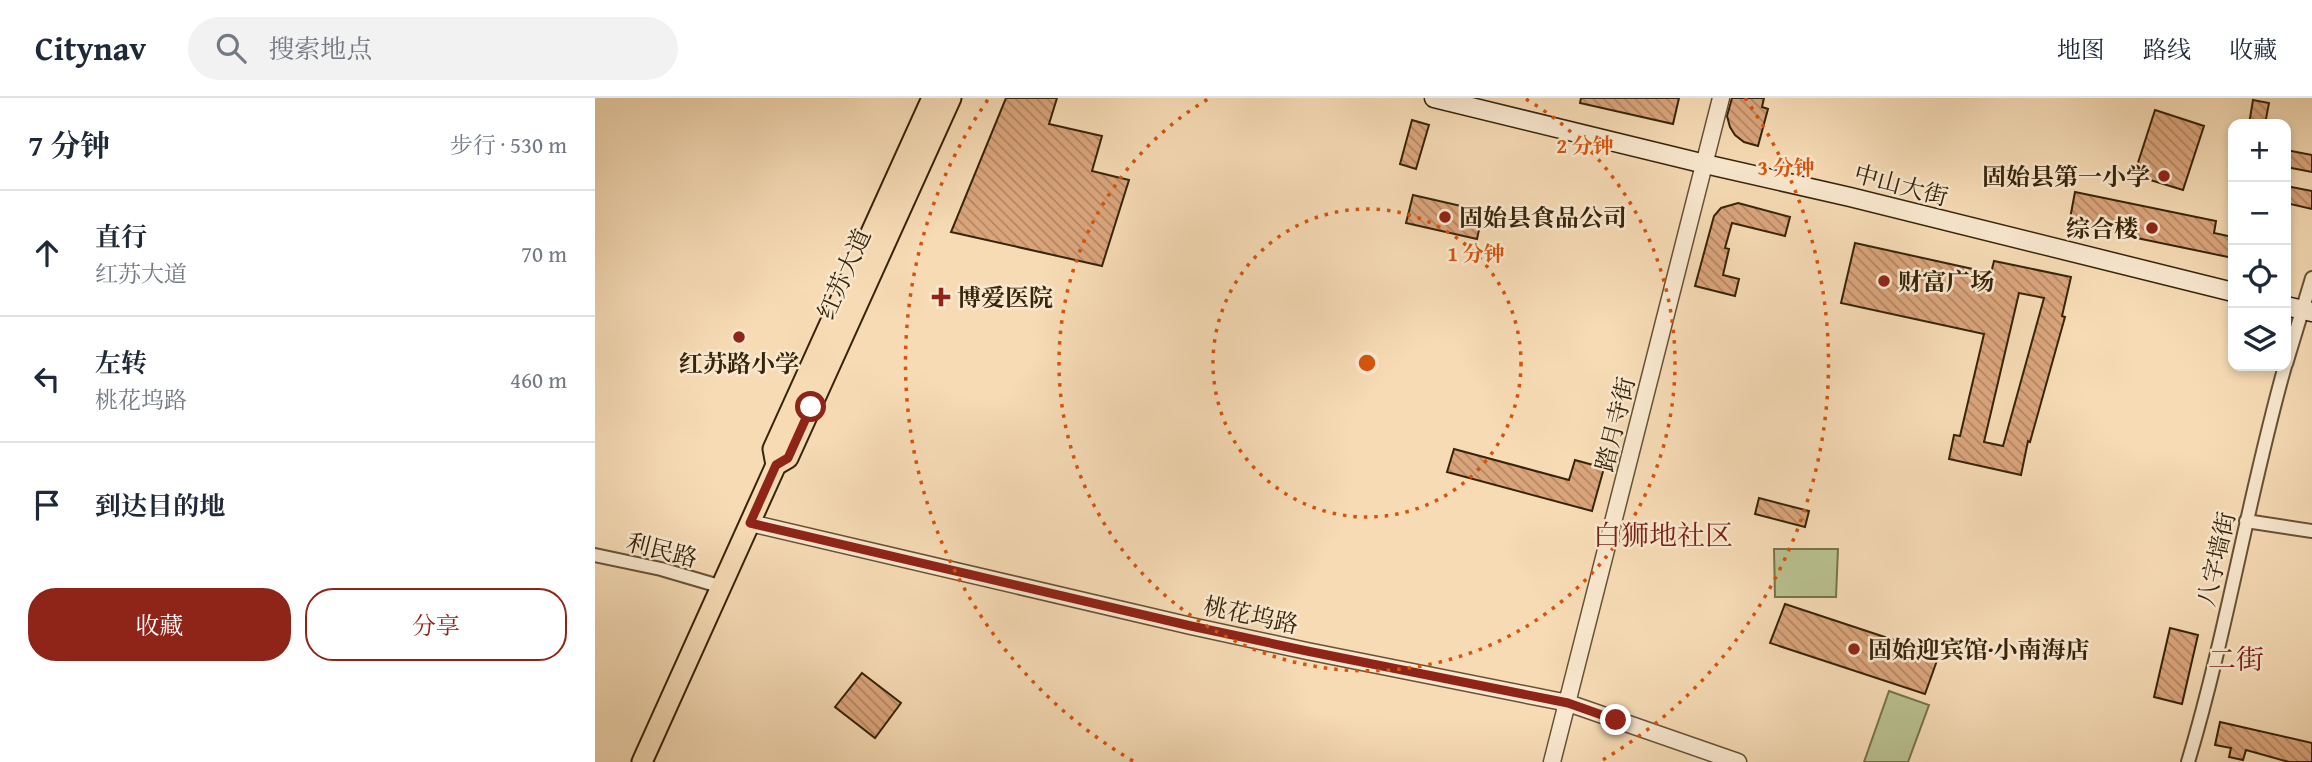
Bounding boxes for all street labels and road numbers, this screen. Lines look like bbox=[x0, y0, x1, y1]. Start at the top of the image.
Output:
street label: 中山大街 bbox=[1850, 156, 1952, 214]
street label: 红苏大道 bbox=[808, 223, 880, 325]
street label: 踏月寺街 bbox=[1586, 373, 1644, 475]
street label: 八字墙街 bbox=[2188, 508, 2244, 610]
street label: 利民路 bbox=[623, 524, 701, 576]
street label: 桃花坞路 bbox=[1200, 588, 1302, 642]

